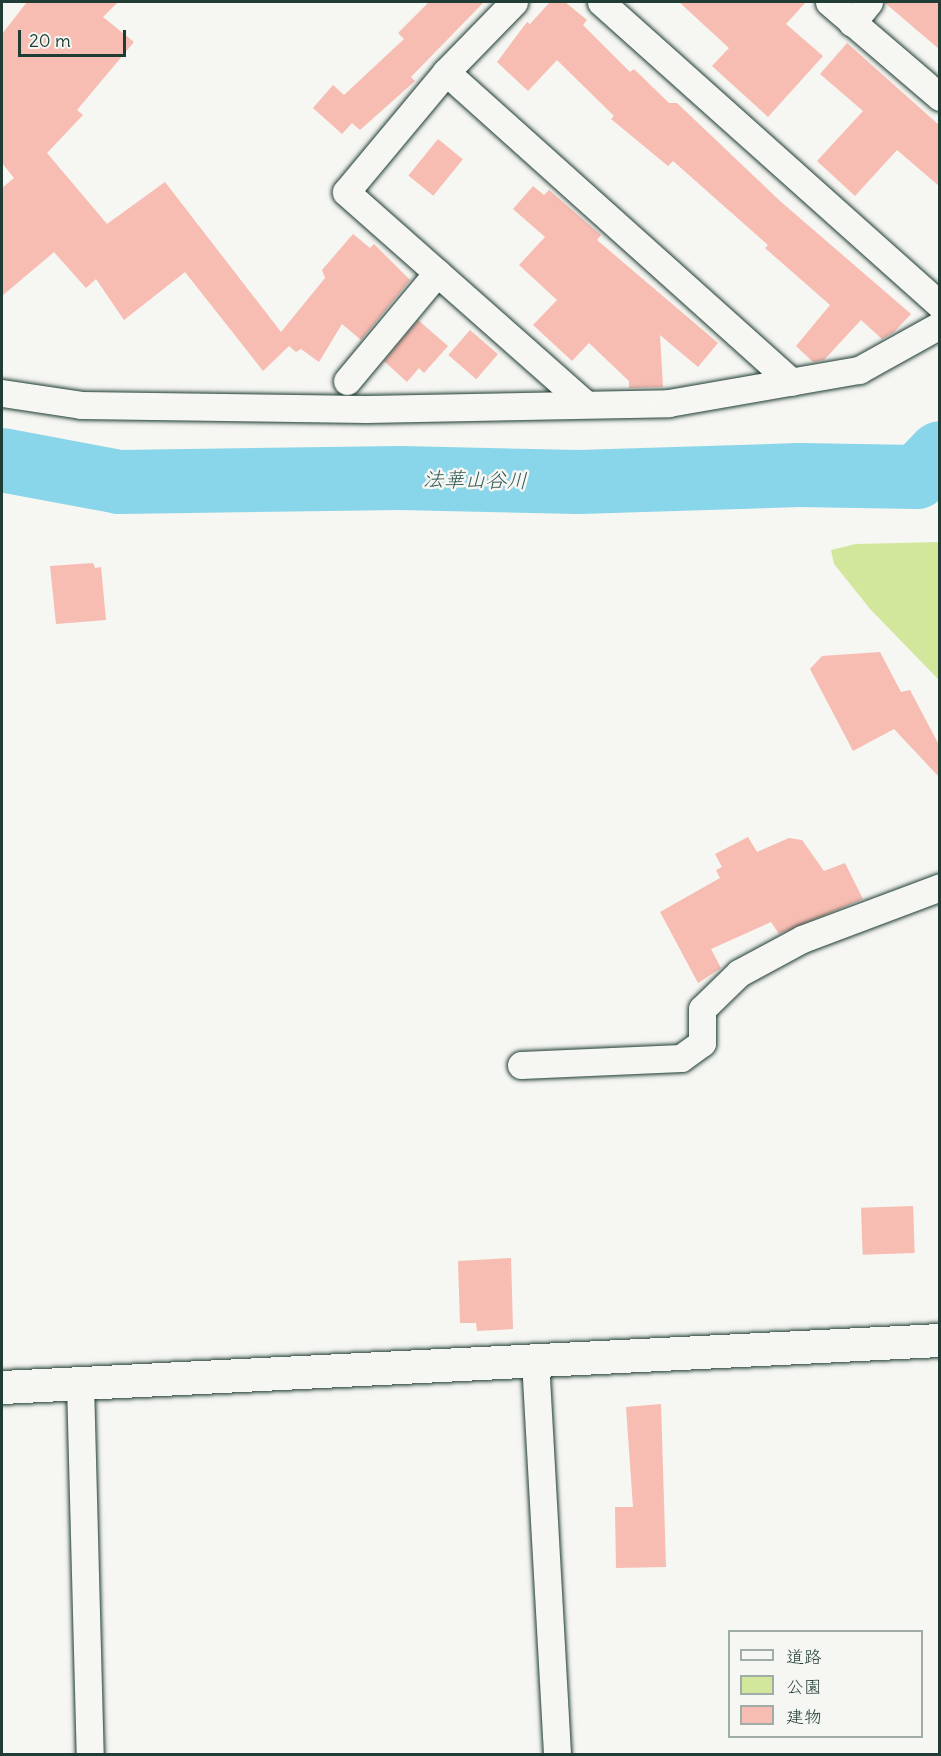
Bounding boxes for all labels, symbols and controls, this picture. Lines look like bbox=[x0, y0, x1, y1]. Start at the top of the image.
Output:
scale bar bbox=[21, 18, 129, 56]
text: 20 m bbox=[29, 29, 71, 52]
water label: 法華山谷川 bbox=[422, 466, 528, 494]
legend bbox=[728, 1630, 923, 1738]
text: 道路 bbox=[786, 1645, 822, 1668]
text: 公園 bbox=[786, 1675, 822, 1698]
text: 建物 bbox=[786, 1705, 822, 1728]

